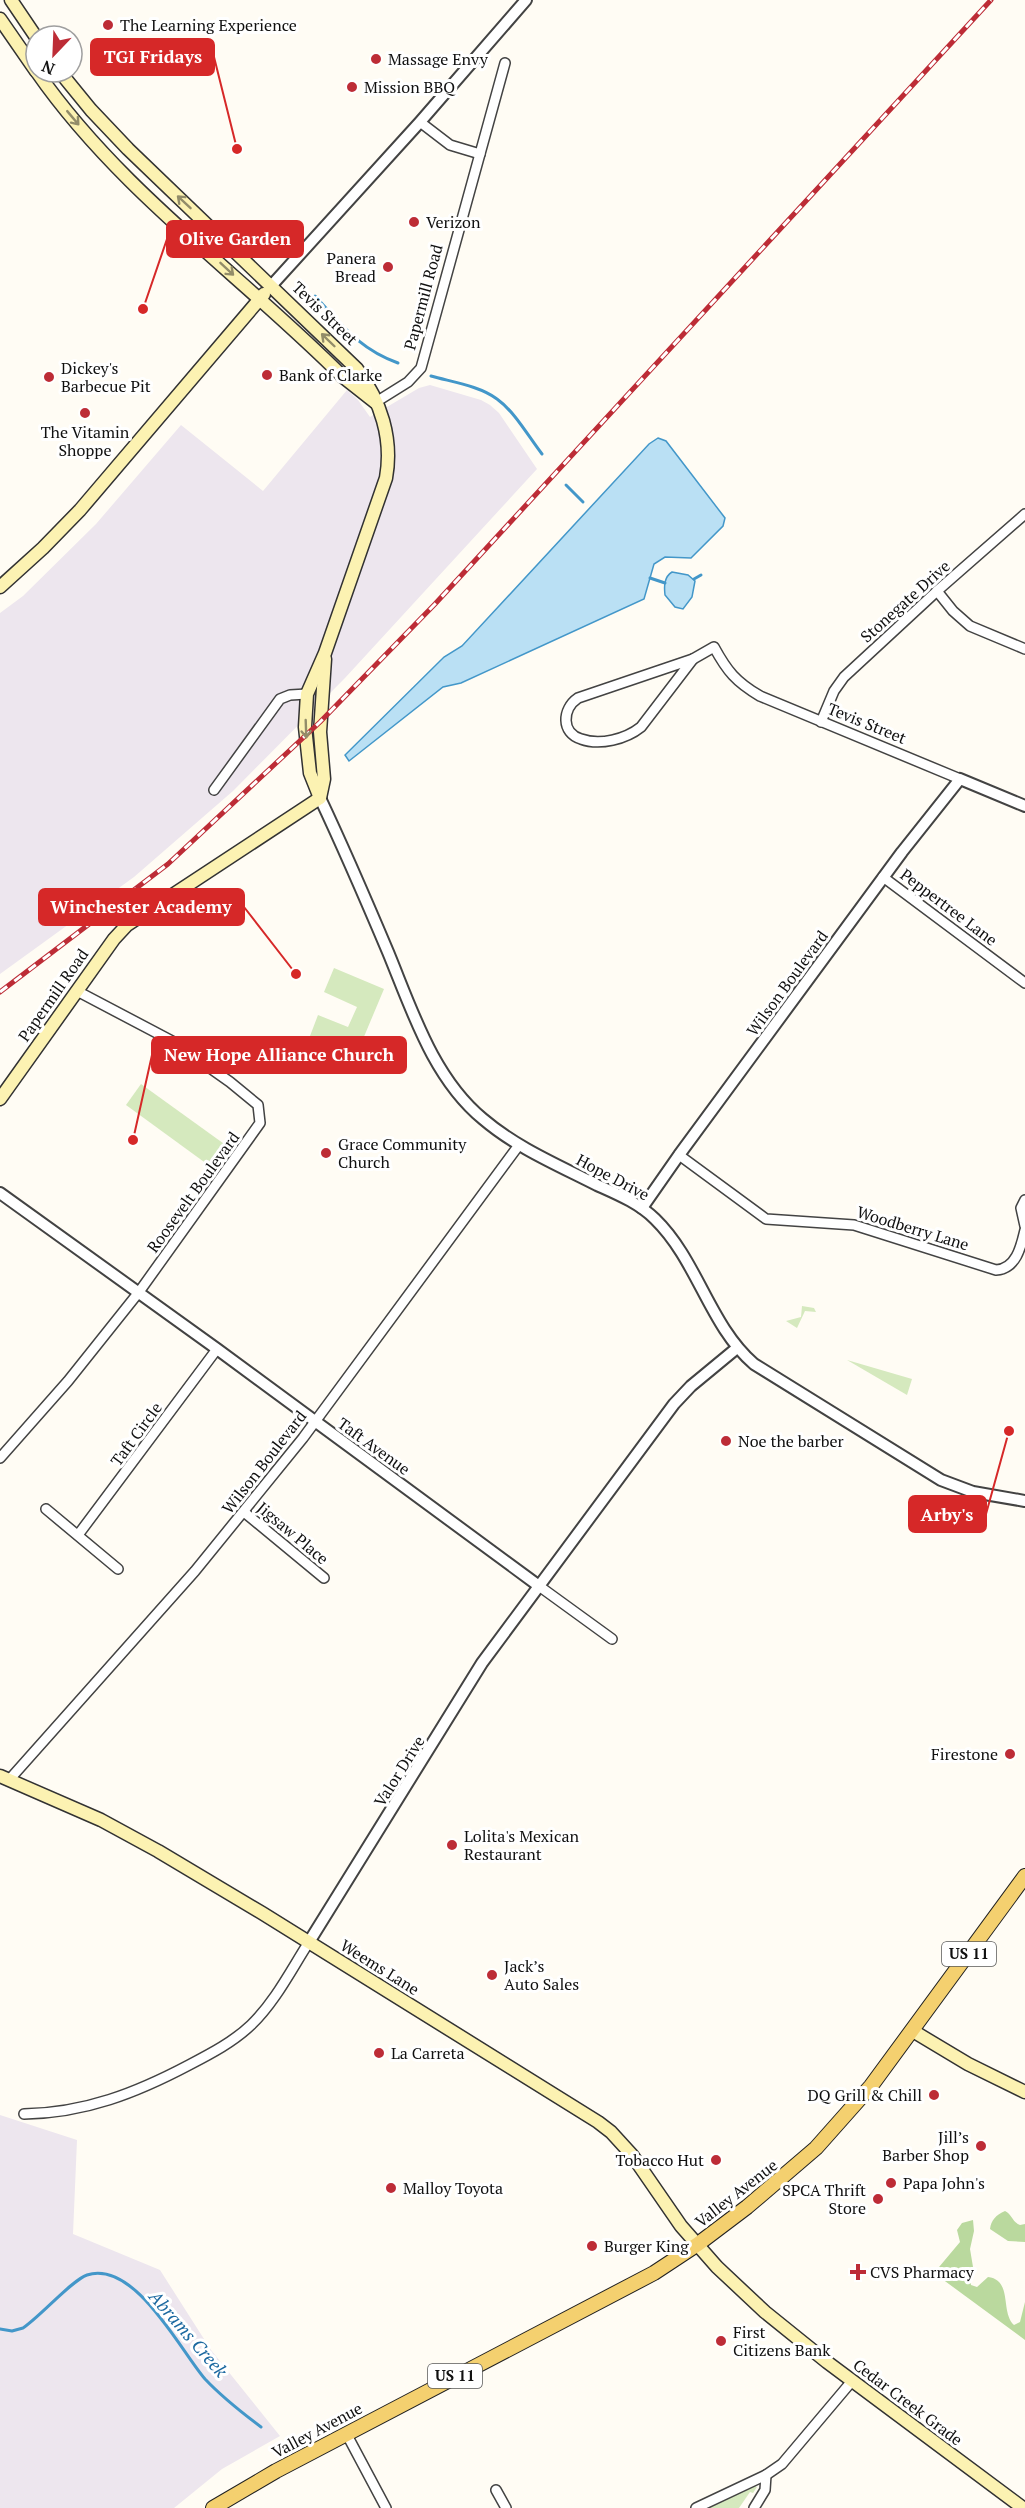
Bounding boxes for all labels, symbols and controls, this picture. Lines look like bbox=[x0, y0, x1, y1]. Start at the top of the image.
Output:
place label: The Learning Experience bbox=[120, 14, 297, 36]
marker: The Learning Experience bbox=[101, 18, 115, 32]
north arrow bbox=[24, 24, 84, 84]
callout: TGI Fridays bbox=[91, 39, 214, 75]
text: TGI Fridays bbox=[104, 44, 202, 68]
place label: Massage Envy bbox=[388, 48, 489, 70]
marker: Massage Envy bbox=[369, 52, 383, 66]
text: N bbox=[38, 55, 58, 80]
place label: Mission BBQ bbox=[364, 76, 456, 98]
marker: Mission BBQ bbox=[345, 80, 359, 94]
one-way arrow bbox=[66, 110, 80, 125]
one-way arrow bbox=[176, 195, 191, 209]
place label: Verizon bbox=[426, 211, 481, 233]
marker: Verizon bbox=[407, 215, 421, 229]
callout: Olive Garden bbox=[167, 221, 303, 257]
text: Olive Garden bbox=[179, 226, 291, 250]
street label: Papermill Road bbox=[398, 242, 448, 352]
place label: Panera Bread bbox=[327, 247, 376, 287]
marker: Panera Bread bbox=[381, 260, 395, 274]
one-way arrow bbox=[219, 262, 234, 276]
street label: Tevis Street bbox=[287, 276, 363, 350]
one-way arrow bbox=[321, 332, 336, 347]
place label: Dickey's Barbecue Pit bbox=[61, 357, 151, 397]
place label: Bank of Clarke bbox=[279, 364, 382, 386]
marker: Bank of Clarke bbox=[260, 368, 274, 382]
marker: Dickey's Barbecue Pit bbox=[42, 370, 56, 384]
marker: The Vitamin Shoppe bbox=[78, 406, 92, 420]
place label: The Vitamin Shoppe bbox=[41, 421, 130, 461]
street label: Stonegate Drive bbox=[855, 555, 955, 647]
street label: Tevis Street bbox=[824, 697, 910, 749]
one-way arrow bbox=[300, 718, 311, 738]
street label: Peppertree Lane bbox=[896, 863, 1002, 951]
callout: Winchester Academy bbox=[39, 889, 244, 925]
text: Winchester Academy bbox=[50, 894, 232, 918]
street label: Wilson Boulevard bbox=[741, 926, 833, 1040]
street label: Papermill Road bbox=[13, 944, 93, 1046]
callout: New Hope Alliance Church bbox=[152, 1037, 406, 1073]
text: New Hope Alliance Church bbox=[164, 1042, 394, 1066]
street label: Roosevelt Boulevard bbox=[142, 1127, 244, 1257]
place label: Grace Community Church bbox=[338, 1133, 467, 1173]
marker: Grace Community Church bbox=[319, 1146, 333, 1160]
street label: Hope Drive bbox=[573, 1149, 653, 1205]
street label: Woodberry Lane bbox=[854, 1200, 972, 1256]
street label: Taft Circle bbox=[105, 1398, 167, 1470]
street label: Wilson Boulevard bbox=[217, 1406, 311, 1518]
street label: Taft Avenue bbox=[333, 1412, 415, 1480]
place label: Noe the barber bbox=[738, 1430, 844, 1452]
marker: Noe the barber bbox=[719, 1434, 733, 1448]
callout: Arby's bbox=[909, 1496, 986, 1532]
street label: Jigsaw Place bbox=[253, 1497, 333, 1569]
text: Arby's bbox=[921, 1502, 973, 1526]
street label: Valor Drive bbox=[369, 1731, 429, 1811]
place label: Firestone bbox=[931, 1743, 998, 1765]
marker: Firestone bbox=[1003, 1747, 1017, 1761]
place label: Lolita's Mexican Restaurant bbox=[464, 1825, 579, 1865]
marker: Lolita's Mexican Restaurant bbox=[445, 1838, 459, 1852]
street label: Weems Lane bbox=[336, 1934, 424, 2000]
road number: US 11 bbox=[942, 1942, 996, 1966]
place label: Jack’s Auto Sales bbox=[504, 1955, 579, 1995]
marker: Jack’s Auto Sales bbox=[485, 1968, 499, 1982]
place label: La Carreta bbox=[391, 2042, 465, 2064]
marker: La Carreta bbox=[372, 2046, 386, 2060]
place label: DQ Grill & Chill bbox=[808, 2084, 922, 2106]
marker: DQ Grill & Chill bbox=[927, 2088, 941, 2102]
place label: Jill’s Barber Shop bbox=[882, 2126, 969, 2166]
marker: Jill’s Barber Shop bbox=[974, 2139, 988, 2153]
place label: Tobacco Hut bbox=[616, 2149, 704, 2171]
marker: Tobacco Hut bbox=[709, 2153, 723, 2167]
street label: Valley Avenue bbox=[690, 2154, 782, 2232]
place label: Papa John's bbox=[903, 2172, 985, 2194]
marker: Papa John's bbox=[884, 2176, 898, 2190]
place label: Malloy Toyota bbox=[403, 2177, 503, 2199]
place label: SPCA Thrift Store bbox=[782, 2179, 866, 2219]
marker: Malloy Toyota bbox=[384, 2181, 398, 2195]
marker: SPCA Thrift Store bbox=[871, 2192, 885, 2206]
place label: Burger King bbox=[604, 2235, 689, 2257]
marker: Burger King bbox=[585, 2239, 599, 2253]
place label: CVS Pharmacy bbox=[870, 2261, 975, 2283]
marker: CVS Pharmacy bbox=[851, 2265, 865, 2279]
water label: Abrams Creek bbox=[144, 2284, 233, 2382]
place label: First Citizens Bank bbox=[733, 2321, 831, 2361]
marker: First Citizens Bank bbox=[714, 2334, 728, 2348]
street label: Cedar Creek Grade bbox=[849, 2354, 967, 2450]
road number: US 11 bbox=[428, 2364, 482, 2388]
street label: Valley Avenue bbox=[268, 2397, 366, 2463]

